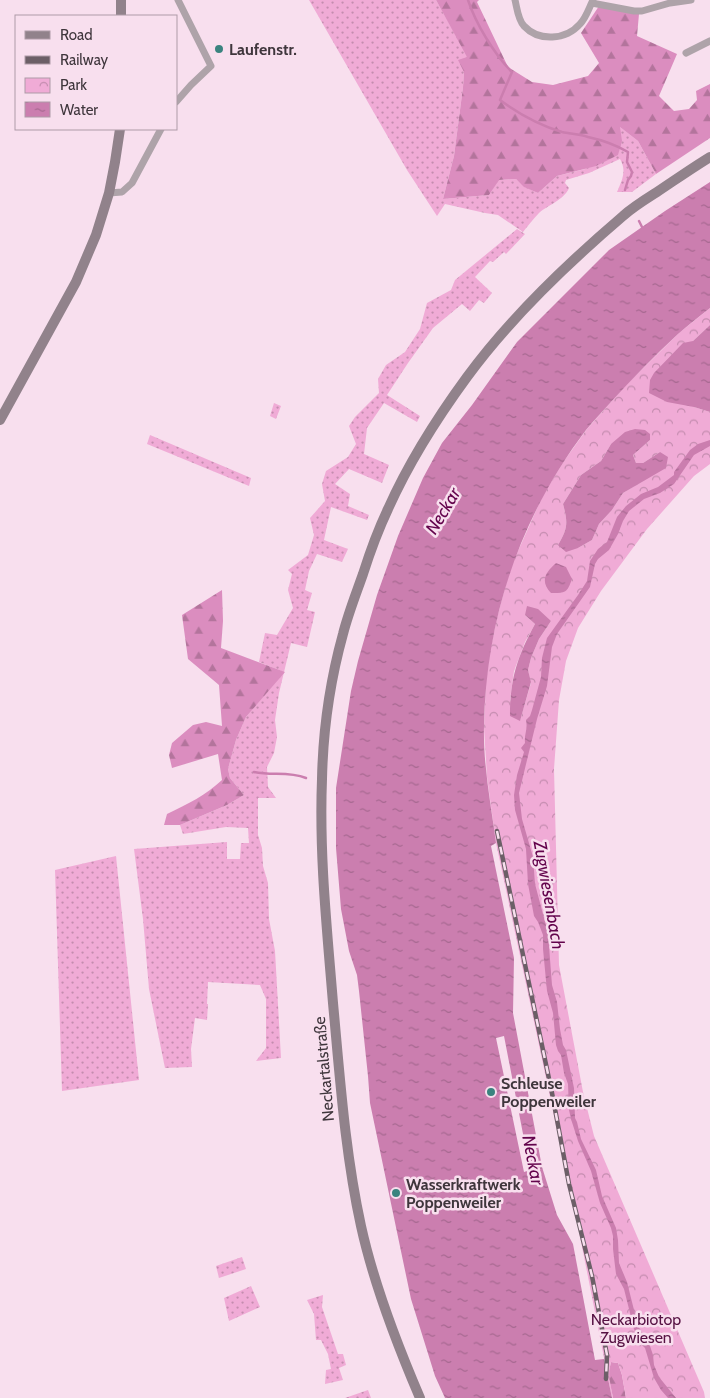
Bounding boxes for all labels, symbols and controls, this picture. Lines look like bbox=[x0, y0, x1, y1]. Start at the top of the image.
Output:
legend bbox=[15, 15, 178, 130]
text: Road bbox=[60, 26, 93, 44]
place label: Laufenstr. bbox=[229, 40, 297, 59]
marker: Laufenstr. bbox=[213, 43, 225, 55]
text: Railway bbox=[60, 51, 109, 69]
text: Park bbox=[60, 76, 87, 94]
text: Water bbox=[60, 101, 98, 119]
water label: Neckar bbox=[421, 483, 466, 538]
water label: Zugwiesenbach bbox=[528, 838, 569, 951]
street label: Neckartalstraße bbox=[310, 1016, 338, 1122]
place label: Schleuse Poppenweiler bbox=[501, 1074, 597, 1111]
marker: Schleuse Poppenweiler bbox=[485, 1086, 497, 1098]
water label: Neckar bbox=[517, 1133, 549, 1188]
place label: Wasserkraftwerk Poppenweiler bbox=[406, 1175, 521, 1212]
marker: Wasserkraftwerk Poppenweiler bbox=[390, 1187, 402, 1199]
park label: Neckarbiotop Zugwiesen bbox=[591, 1310, 681, 1347]

